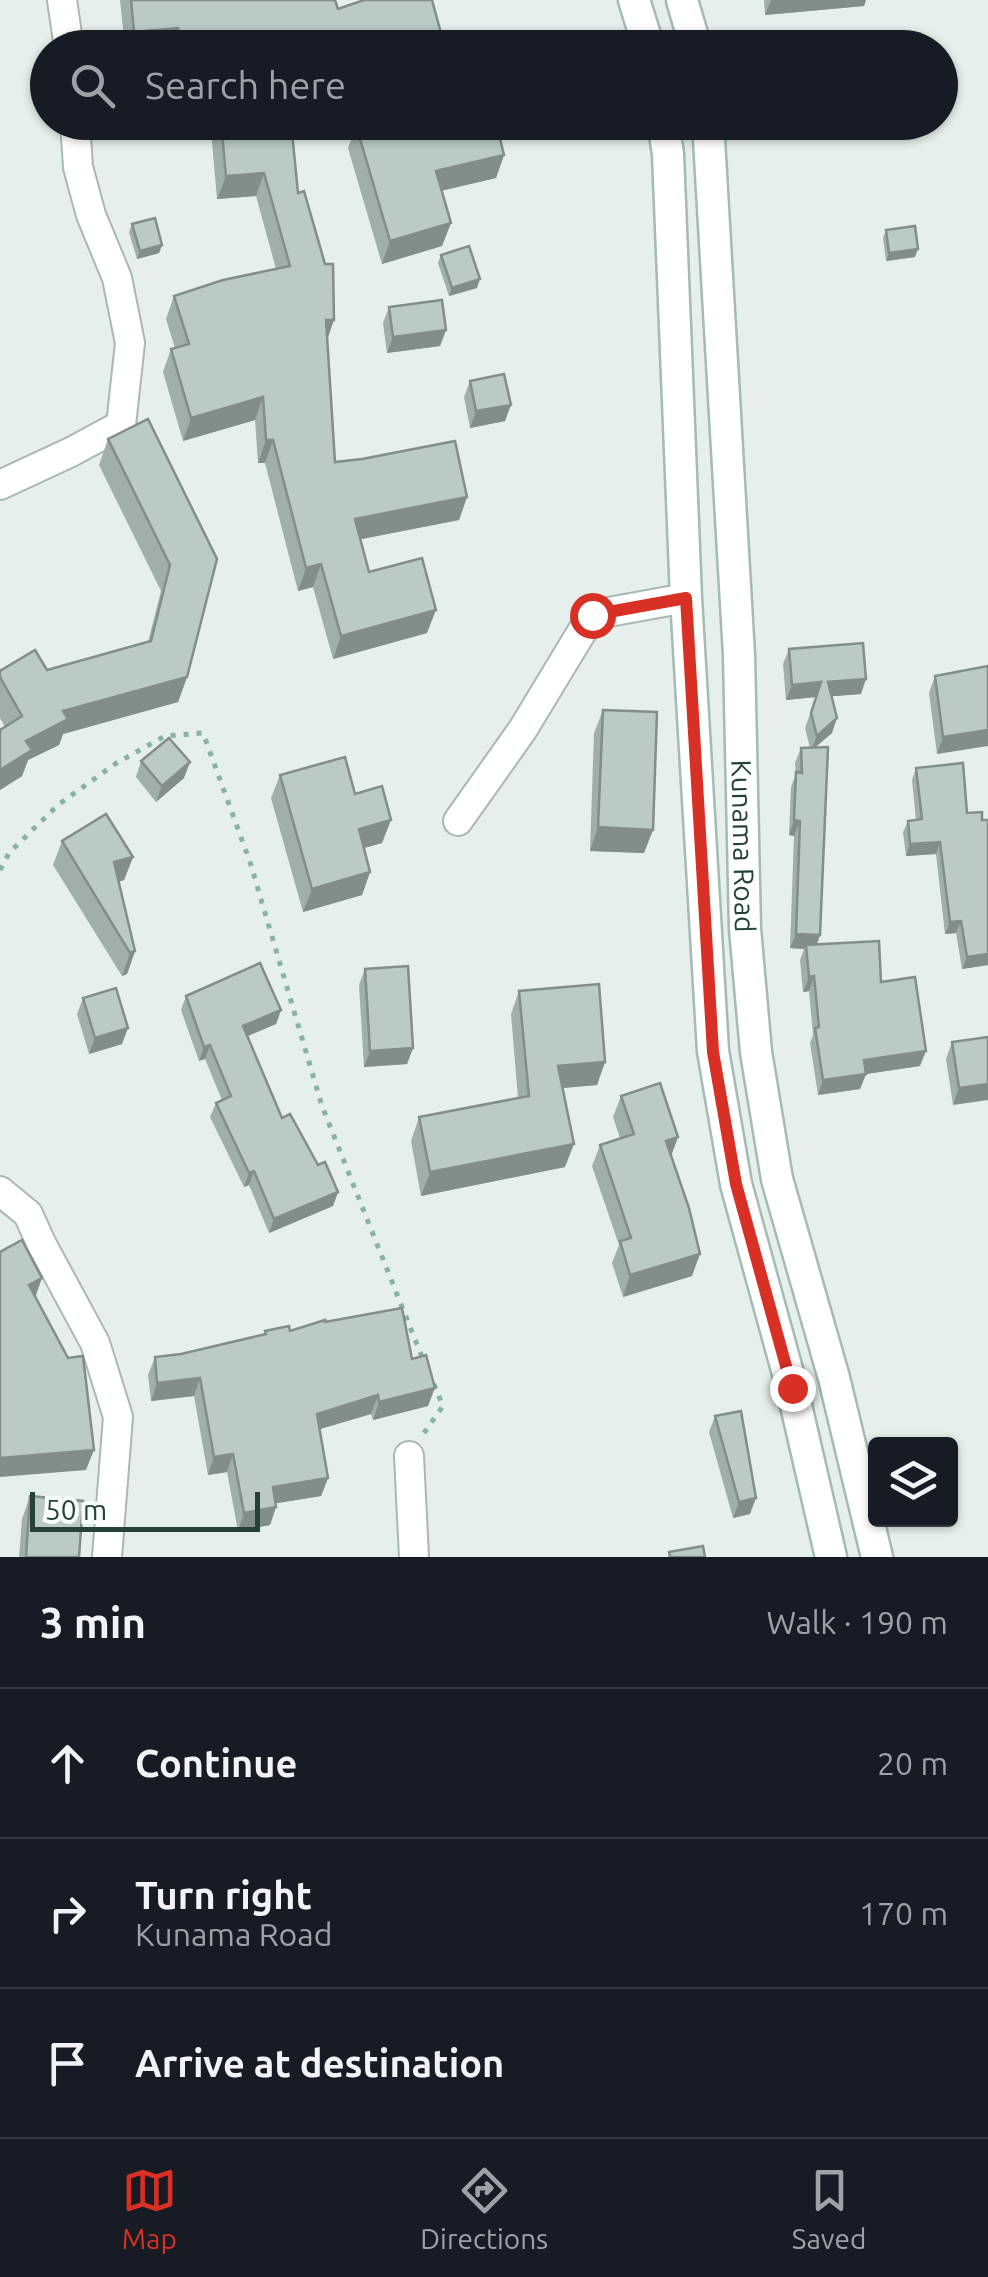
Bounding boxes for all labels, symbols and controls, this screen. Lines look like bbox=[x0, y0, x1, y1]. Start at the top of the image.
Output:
search box bbox=[30, 30, 958, 140]
icon: search bbox=[65, 58, 120, 113]
text: Search here bbox=[145, 64, 346, 106]
route start bbox=[570, 593, 616, 639]
street label: Kunama Road bbox=[726, 759, 761, 933]
route end bbox=[770, 1366, 816, 1412]
map controls bbox=[868, 1437, 958, 1527]
button: layers bbox=[868, 1437, 958, 1527]
scale bar bbox=[30, 1487, 260, 1532]
text: 50 m bbox=[45, 1494, 107, 1525]
text: 3 min bbox=[40, 1599, 146, 1646]
text: Walk · 190 m bbox=[766, 1604, 948, 1640]
icon: ahead bbox=[40, 1736, 95, 1791]
text: Continue bbox=[135, 1742, 297, 1784]
text: 20 m bbox=[877, 1745, 948, 1781]
text: Turn right bbox=[135, 1874, 312, 1916]
icon: right bbox=[40, 1886, 95, 1941]
text: 170 m bbox=[859, 1895, 948, 1931]
text: Kunama Road bbox=[135, 1916, 333, 1952]
icon: arrive bbox=[40, 2036, 95, 2091]
text: Arrive at destination bbox=[135, 2042, 504, 2084]
tab: Map bbox=[122, 2163, 177, 2254]
tab: Directions bbox=[420, 2163, 548, 2254]
tab: Saved bbox=[792, 2163, 866, 2254]

